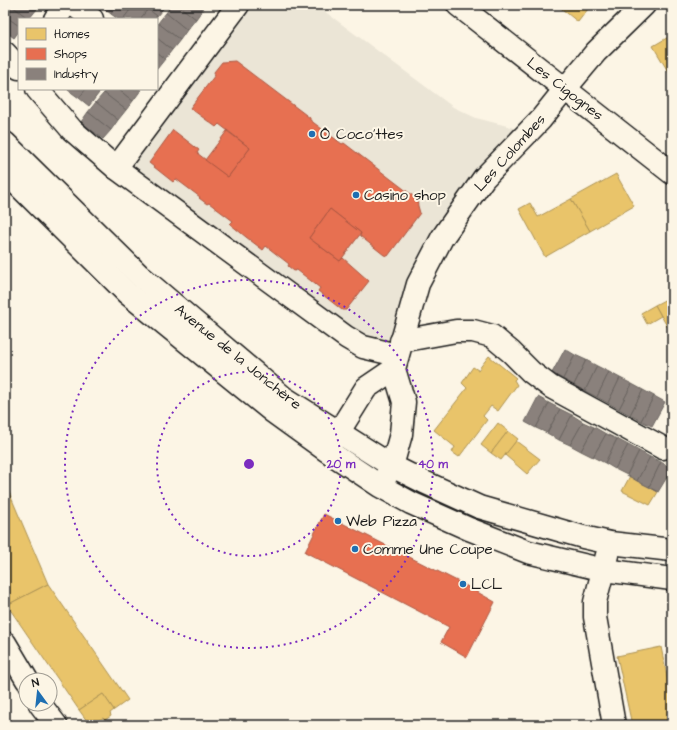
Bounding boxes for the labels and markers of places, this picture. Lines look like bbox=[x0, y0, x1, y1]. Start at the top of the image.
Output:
place label: Ô Coco'ttes bbox=[320, 124, 404, 145]
marker: Ô Coco'ttes bbox=[307, 129, 317, 139]
place label: Casino shop bbox=[364, 185, 446, 206]
marker: Casino shop bbox=[351, 190, 361, 200]
centre of rings bbox=[242, 457, 256, 471]
place label: Web Pizza bbox=[346, 511, 417, 532]
marker: Web Pizza bbox=[333, 516, 343, 526]
place label: Comme Une Coupe bbox=[363, 539, 493, 560]
marker: Comme Une Coupe bbox=[350, 544, 360, 554]
place label: LCL bbox=[471, 574, 503, 595]
marker: LCL bbox=[458, 579, 468, 589]

